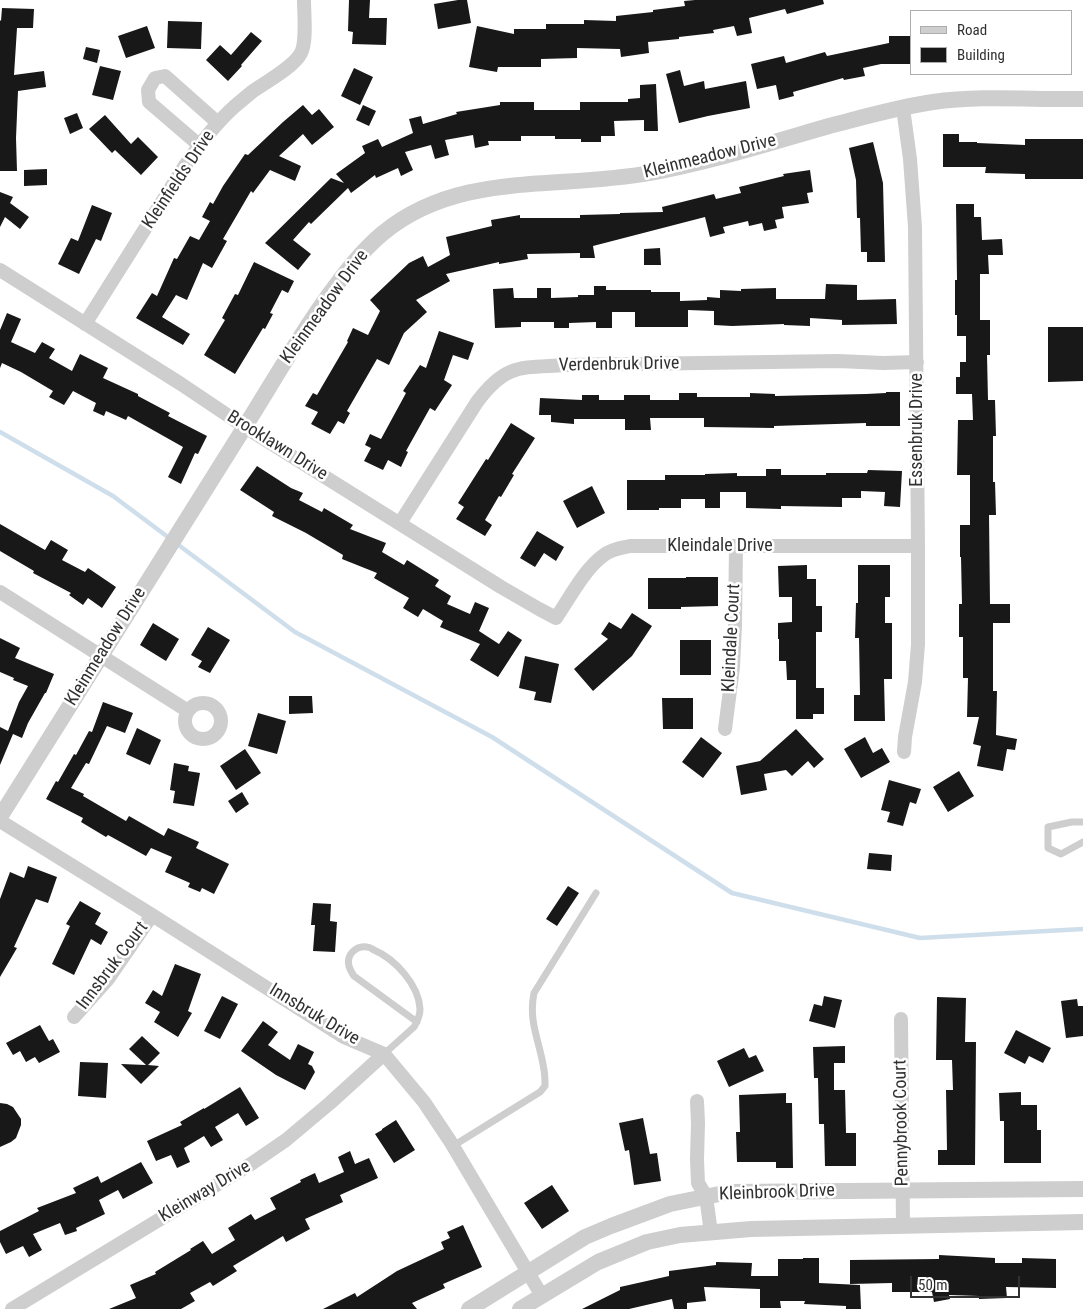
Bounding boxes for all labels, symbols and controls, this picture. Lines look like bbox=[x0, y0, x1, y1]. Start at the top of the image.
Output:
legend bbox=[910, 10, 1073, 75]
text: Road bbox=[957, 21, 987, 39]
text: Building bbox=[957, 46, 1005, 64]
street label: Kleinfields Drive bbox=[138, 127, 220, 233]
street label: Kleinmeadow Drive bbox=[642, 130, 778, 184]
street label: Kleinmeadow Drive bbox=[276, 246, 374, 368]
street label: Verdenbruk Drive bbox=[558, 353, 680, 377]
street label: Essenbruk Drive bbox=[906, 373, 928, 487]
street label: Brooklawn Drive bbox=[223, 406, 331, 486]
street label: Kleindale Drive bbox=[667, 535, 773, 557]
street label: Kleindale Court bbox=[718, 583, 746, 693]
street label: Kleinmeadow Drive bbox=[61, 584, 151, 710]
street label: Innsbruk Court bbox=[73, 918, 153, 1014]
street label: Innsbruk Drive bbox=[265, 980, 363, 1050]
street label: Pennybrook Court bbox=[890, 1059, 914, 1187]
street label: Kleinway Drive bbox=[155, 1156, 255, 1228]
street label: Kleinbrook Drive bbox=[719, 1180, 835, 1206]
scale bar bbox=[913, 1266, 1023, 1298]
text: 50 m bbox=[918, 1276, 948, 1294]

